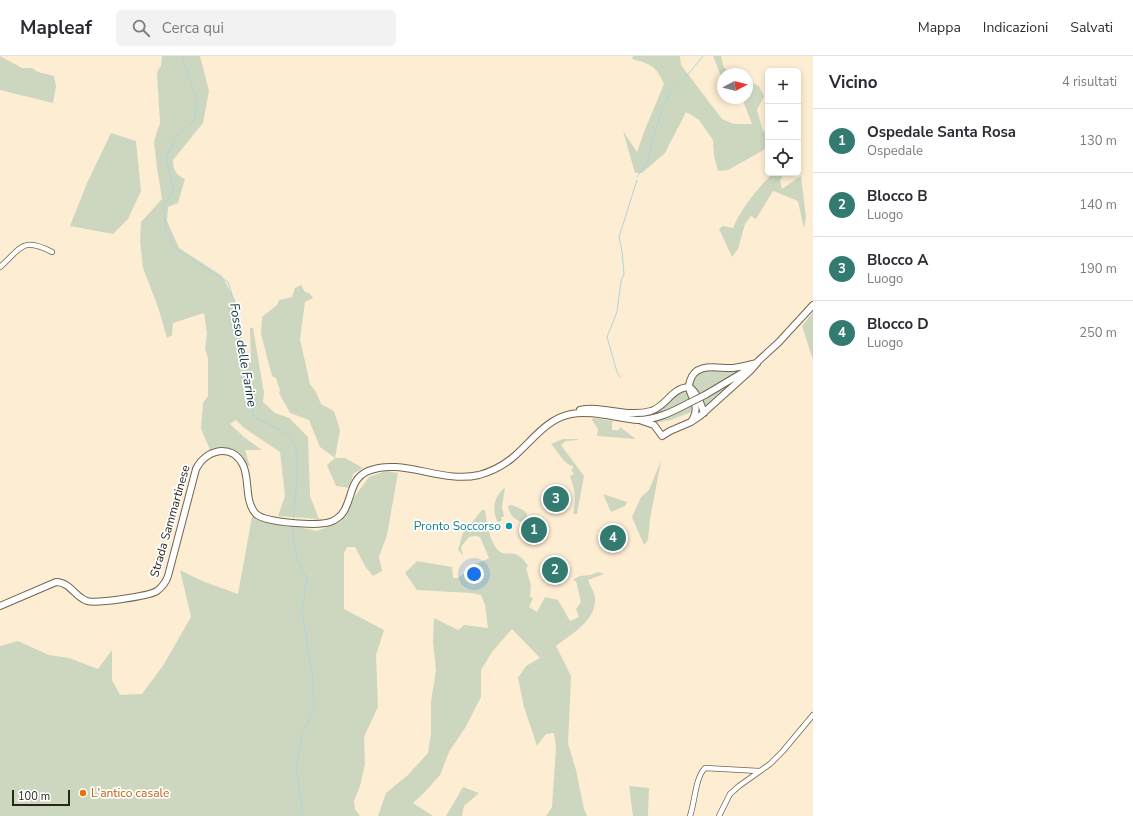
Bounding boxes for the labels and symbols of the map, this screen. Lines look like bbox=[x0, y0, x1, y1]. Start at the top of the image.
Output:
north arrow bbox=[717, 68, 753, 104]
water label: Fosso delle Farine bbox=[225, 302, 261, 408]
street label: Strada Sammartinese bbox=[146, 463, 194, 579]
pin: 3 bbox=[543, 484, 569, 514]
pin: 1 bbox=[521, 515, 547, 545]
place label: Pronto Soccorso bbox=[414, 518, 501, 534]
marker: Pronto Soccorso bbox=[504, 521, 514, 531]
pin: 4 bbox=[600, 523, 626, 553]
pin: 2 bbox=[542, 555, 568, 585]
your location bbox=[464, 564, 484, 584]
place label: L'antico casale bbox=[91, 785, 169, 801]
scale bar bbox=[12, 788, 70, 807]
marker: L'antico casale bbox=[78, 788, 88, 798]

